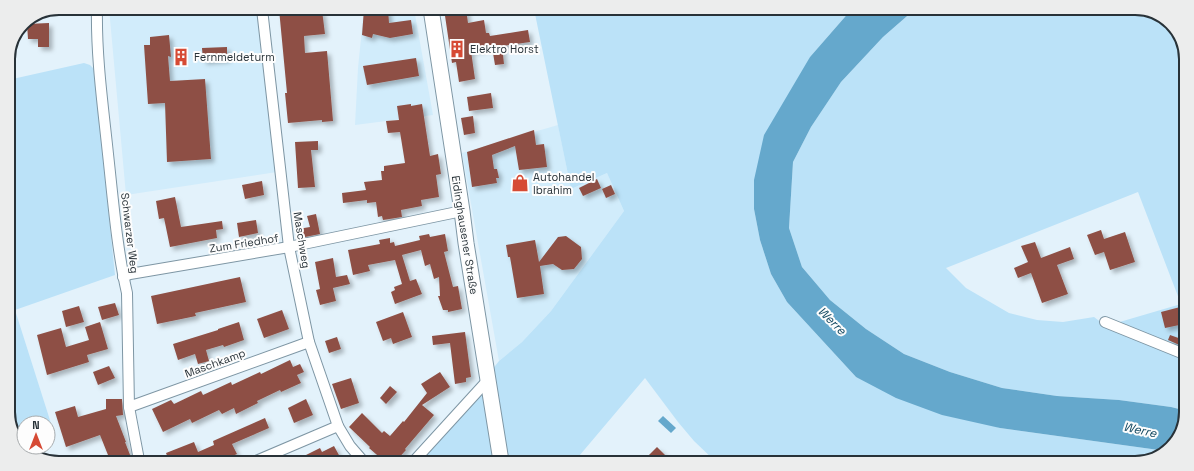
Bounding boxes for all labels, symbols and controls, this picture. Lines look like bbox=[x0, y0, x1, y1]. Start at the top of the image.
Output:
building icon: Elektro Horst bbox=[447, 39, 467, 59]
place label: Elektro Horst bbox=[470, 42, 539, 56]
building icon: Fernmeldeturm bbox=[171, 47, 191, 67]
place label: Fernmeldeturm bbox=[194, 50, 275, 64]
place label: Autohandel Ibrahim bbox=[533, 170, 594, 197]
shop icon: Autohandel Ibrahim bbox=[510, 173, 530, 193]
street label: Eidinghausener Straße bbox=[449, 175, 481, 295]
street label: Schwarzer Weg bbox=[118, 192, 142, 274]
street label: Maschweg bbox=[291, 211, 313, 269]
street label: Zum Friedhof bbox=[208, 231, 280, 255]
water label: Werre bbox=[815, 304, 850, 339]
street label: Maschkamp bbox=[183, 346, 247, 380]
north arrow bbox=[16, 415, 56, 455]
text: N bbox=[32, 418, 40, 432]
water label: Werre bbox=[1122, 418, 1159, 442]

